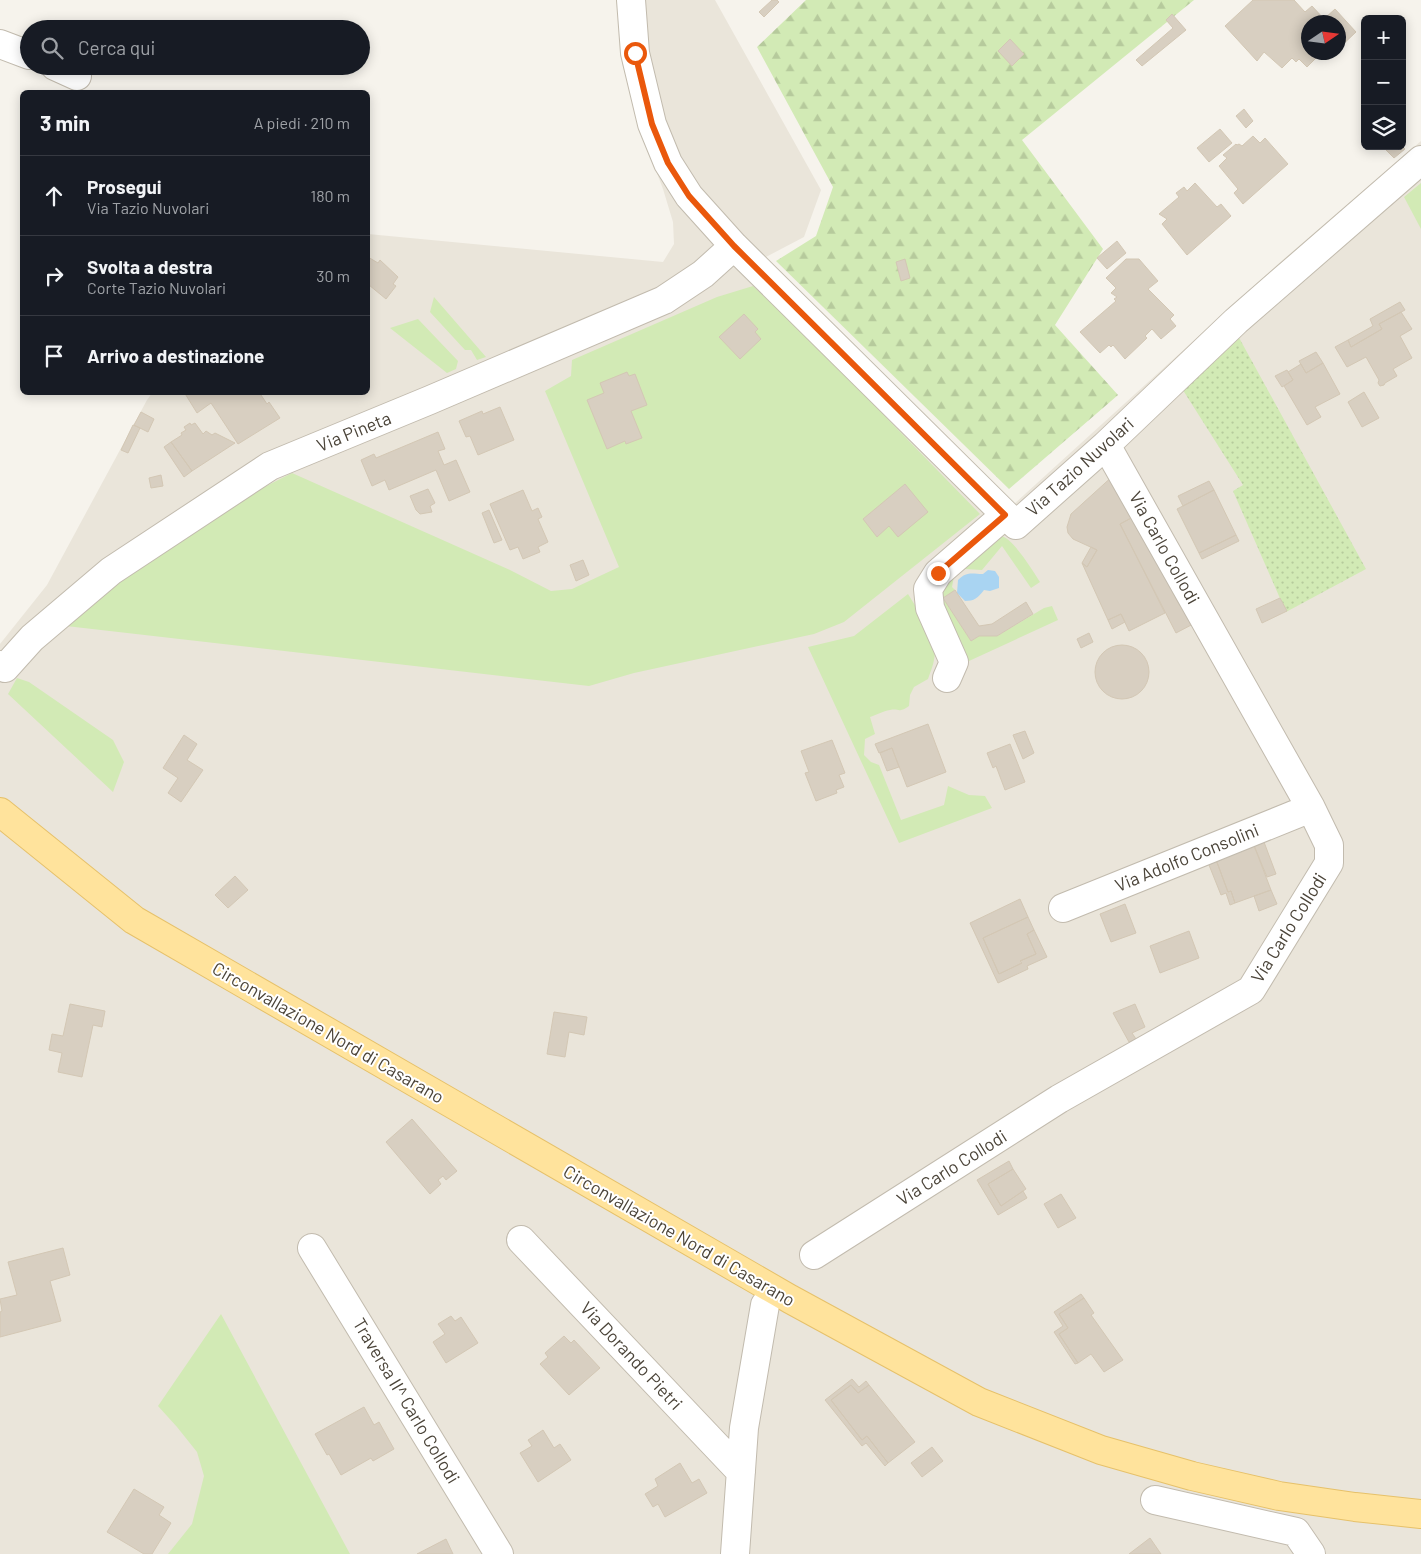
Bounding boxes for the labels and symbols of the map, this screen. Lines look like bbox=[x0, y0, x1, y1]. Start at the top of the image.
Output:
north arrow bbox=[1301, 15, 1346, 60]
route start bbox=[624, 42, 647, 65]
street label: Via Pineta bbox=[313, 406, 394, 456]
street label: Via Tazio Nuvolari bbox=[1021, 412, 1138, 520]
street label: Via Carlo Collodi bbox=[1125, 487, 1205, 608]
route end bbox=[927, 562, 950, 585]
street label: Via Adolfo Consolini bbox=[1111, 818, 1262, 896]
street label: Via Carlo Collodi bbox=[1246, 868, 1331, 986]
street label: Circonvallazione Nord di Casarano bbox=[209, 957, 448, 1108]
street label: Via Carlo Collodi bbox=[892, 1125, 1010, 1210]
street label: Circonvallazione Nord di Casarano bbox=[560, 1160, 799, 1311]
street label: Via Dorando Pietri bbox=[576, 1297, 687, 1414]
street label: Traversa II^ Carlo Collodi bbox=[349, 1314, 465, 1487]

